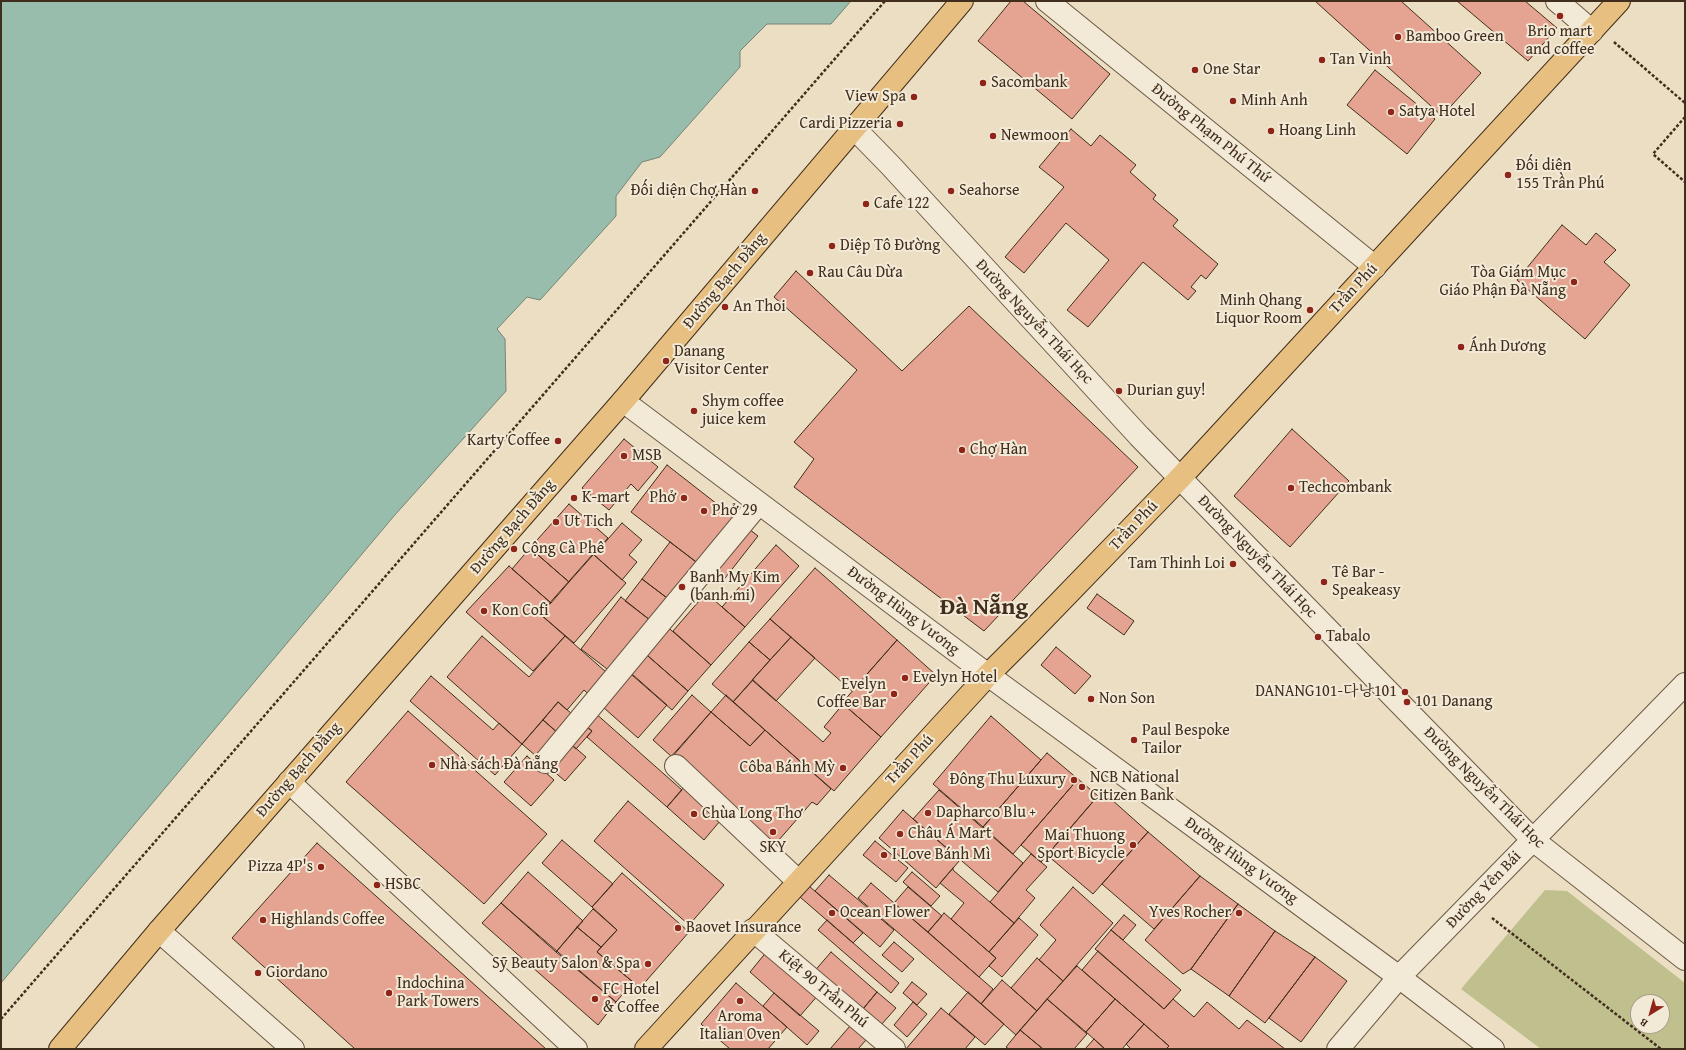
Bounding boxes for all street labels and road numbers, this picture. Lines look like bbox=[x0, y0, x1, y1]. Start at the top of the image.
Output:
street label: Đường Phạm Phú Thứ bbox=[1147, 80, 1275, 188]
street label: Đường Bạch Đằng bbox=[679, 229, 771, 333]
street label: Đường Nguyễn Thái Học bbox=[971, 256, 1097, 388]
street label: Trần Phú bbox=[1326, 260, 1382, 318]
street label: Đường Bạch Đằng bbox=[467, 476, 559, 578]
street label: Đường Nguyễn Thái Học bbox=[1193, 491, 1321, 623]
street label: Trần Phú bbox=[1106, 497, 1162, 555]
street label: Đường Hùng Vương bbox=[843, 563, 963, 659]
street label: Đường Bạch Đằng bbox=[253, 719, 345, 821]
street label: Đường Nguyễn Thái Học bbox=[1419, 723, 1549, 853]
street label: Trần Phú bbox=[882, 731, 938, 789]
street label: Đường Hùng Vương bbox=[1181, 813, 1301, 909]
street label: Đường Yên Bái bbox=[1442, 847, 1526, 933]
street label: Kiệt 90 Trần Phú bbox=[774, 946, 872, 1032]

